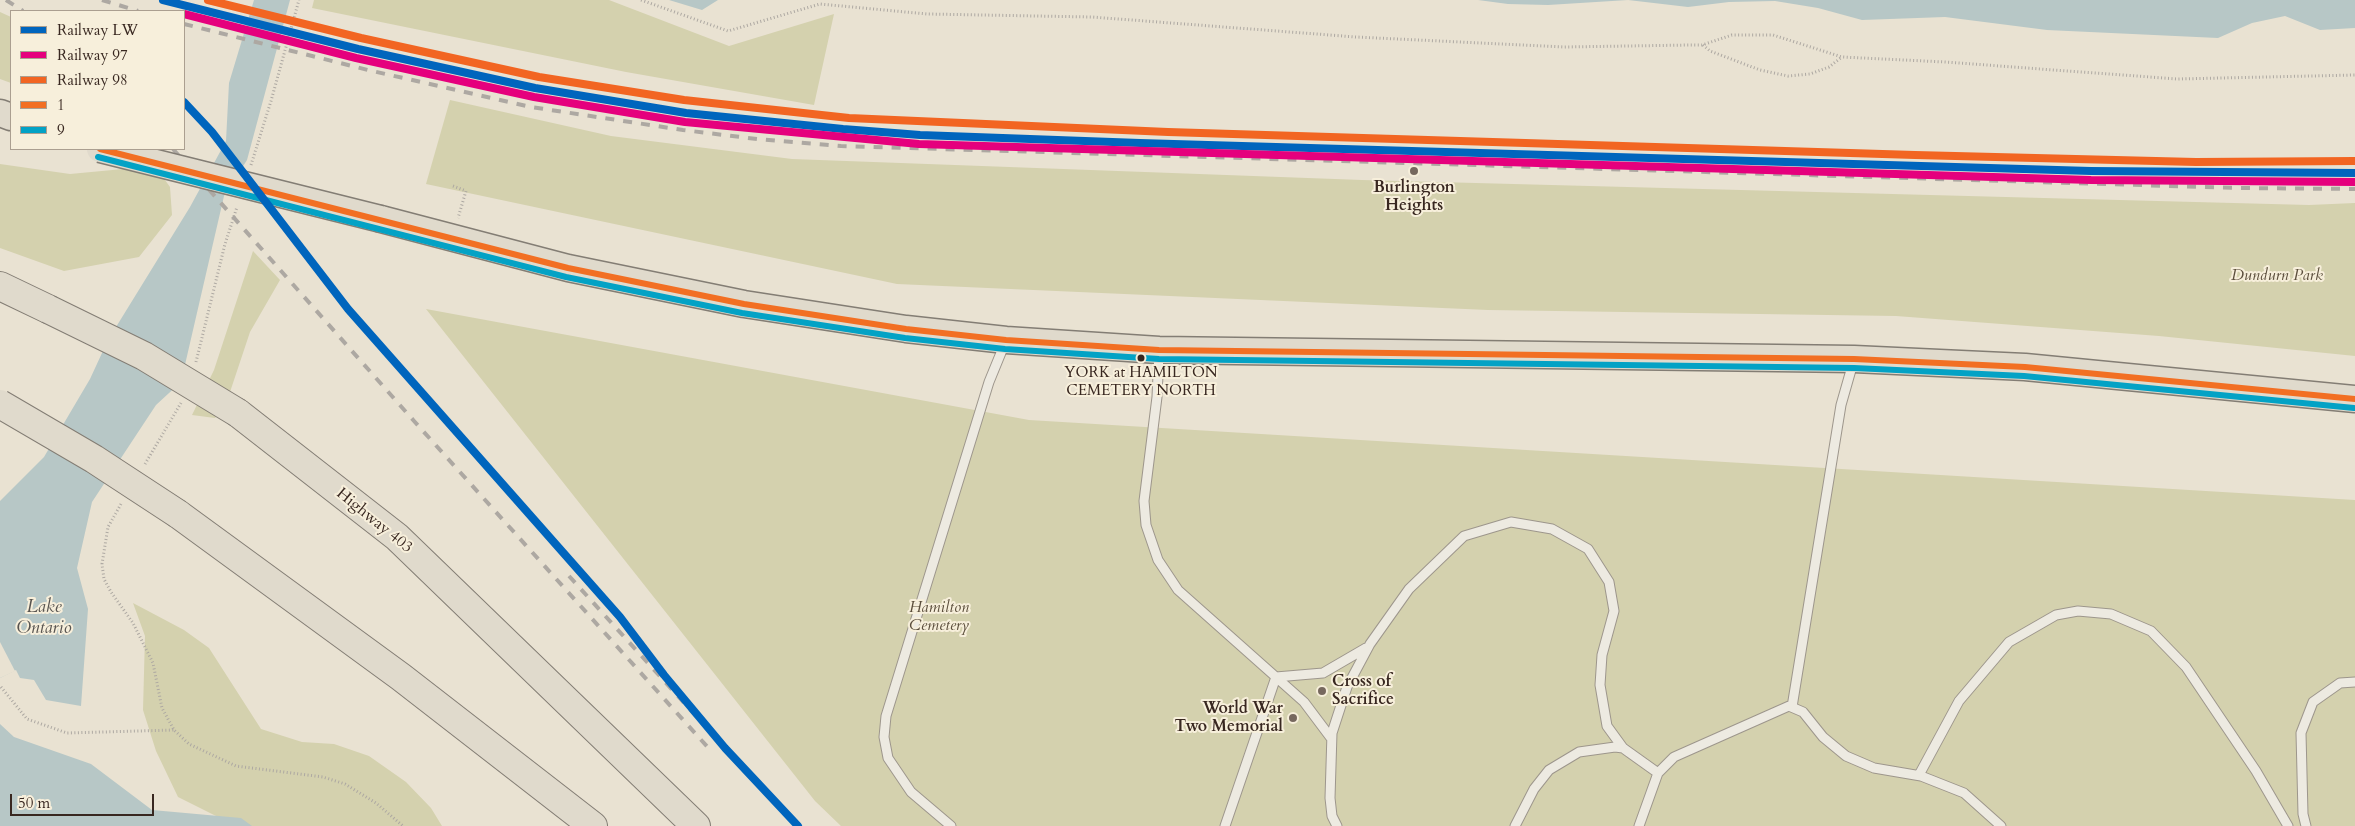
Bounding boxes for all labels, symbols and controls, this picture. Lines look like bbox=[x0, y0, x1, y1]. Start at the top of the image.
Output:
legend bbox=[10, 10, 185, 150]
text: Railway LW bbox=[57, 20, 138, 40]
text: Railway 97 bbox=[57, 45, 128, 65]
text: Railway 98 bbox=[57, 70, 128, 90]
text: 1 bbox=[57, 95, 65, 115]
text: 9 bbox=[57, 120, 65, 140]
marker: Burlington Heights bbox=[1408, 165, 1420, 177]
place label: Burlington Heights bbox=[1373, 178, 1455, 216]
park label: Dundurn Park bbox=[2231, 266, 2323, 286]
marker: YORK at HAMILTON CEMETERY NORTH bbox=[1136, 353, 1146, 363]
place label: YORK at HAMILTON CEMETERY NORTH bbox=[1064, 365, 1218, 400]
street label: Highway 403 bbox=[332, 484, 416, 558]
water label: Lake Ontario bbox=[16, 597, 72, 640]
park label: Hamilton Cemetery bbox=[909, 598, 969, 636]
place label: Cross of Sacrifice bbox=[1332, 672, 1394, 710]
marker: Cross of Sacrifice bbox=[1316, 685, 1328, 697]
place label: World War Two Memorial bbox=[1174, 699, 1283, 737]
marker: World War Two Memorial bbox=[1287, 712, 1299, 724]
scale bar bbox=[12, 784, 156, 816]
text: 50 m bbox=[18, 793, 50, 813]

